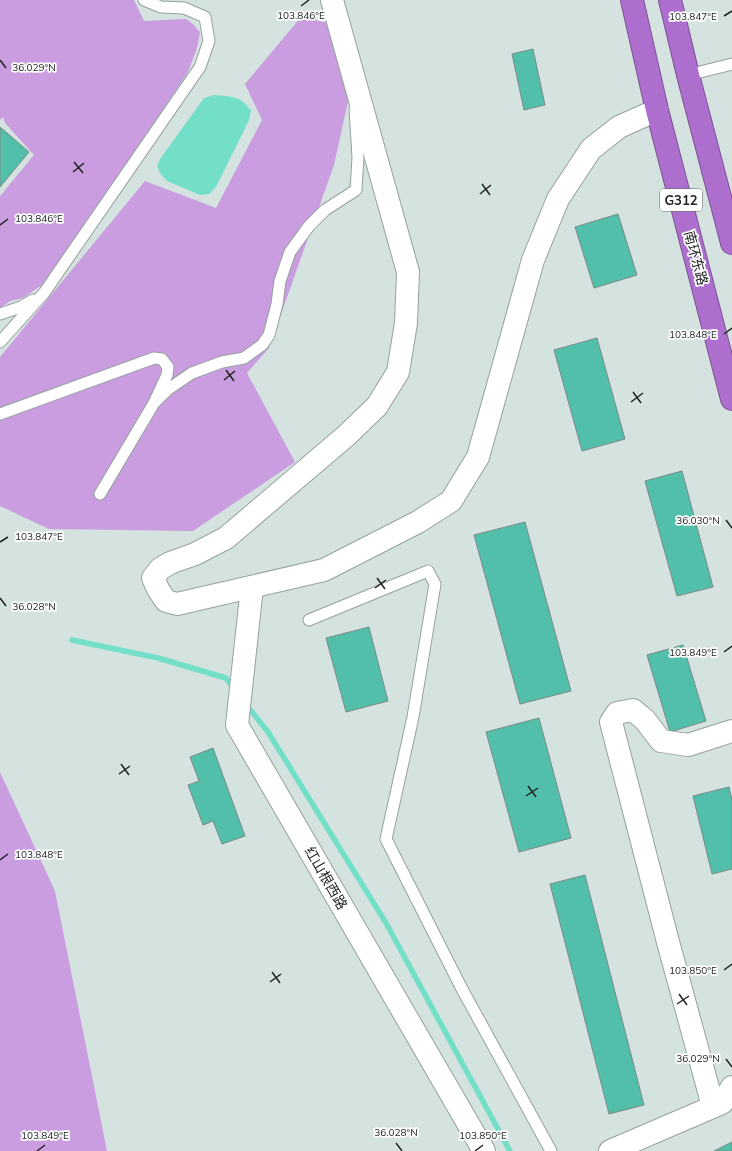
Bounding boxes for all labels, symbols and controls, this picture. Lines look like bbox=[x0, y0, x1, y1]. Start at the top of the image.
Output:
text: 103.846°E bbox=[277, 9, 325, 22]
text: 103.847°E bbox=[669, 10, 717, 23]
text: 36.029°N bbox=[12, 61, 56, 74]
road number: G312 bbox=[660, 189, 702, 211]
text: 103.846°E bbox=[15, 212, 63, 225]
street label: 南环东路 bbox=[680, 229, 712, 287]
text: 103.848°E bbox=[669, 328, 717, 341]
text: 36.030°N bbox=[676, 514, 720, 527]
text: 103.847°E bbox=[15, 530, 63, 543]
text: 36.028°N bbox=[12, 600, 56, 613]
text: 103.849°E bbox=[669, 646, 717, 659]
street label: 红山根西路 bbox=[301, 843, 351, 913]
text: 103.848°E bbox=[15, 848, 63, 861]
text: 103.850°E bbox=[669, 964, 717, 977]
text: 36.029°N bbox=[676, 1052, 720, 1065]
text: 36.028°N bbox=[374, 1126, 418, 1139]
text: 103.849°E bbox=[21, 1129, 69, 1142]
text: 103.850°E bbox=[459, 1129, 507, 1142]

